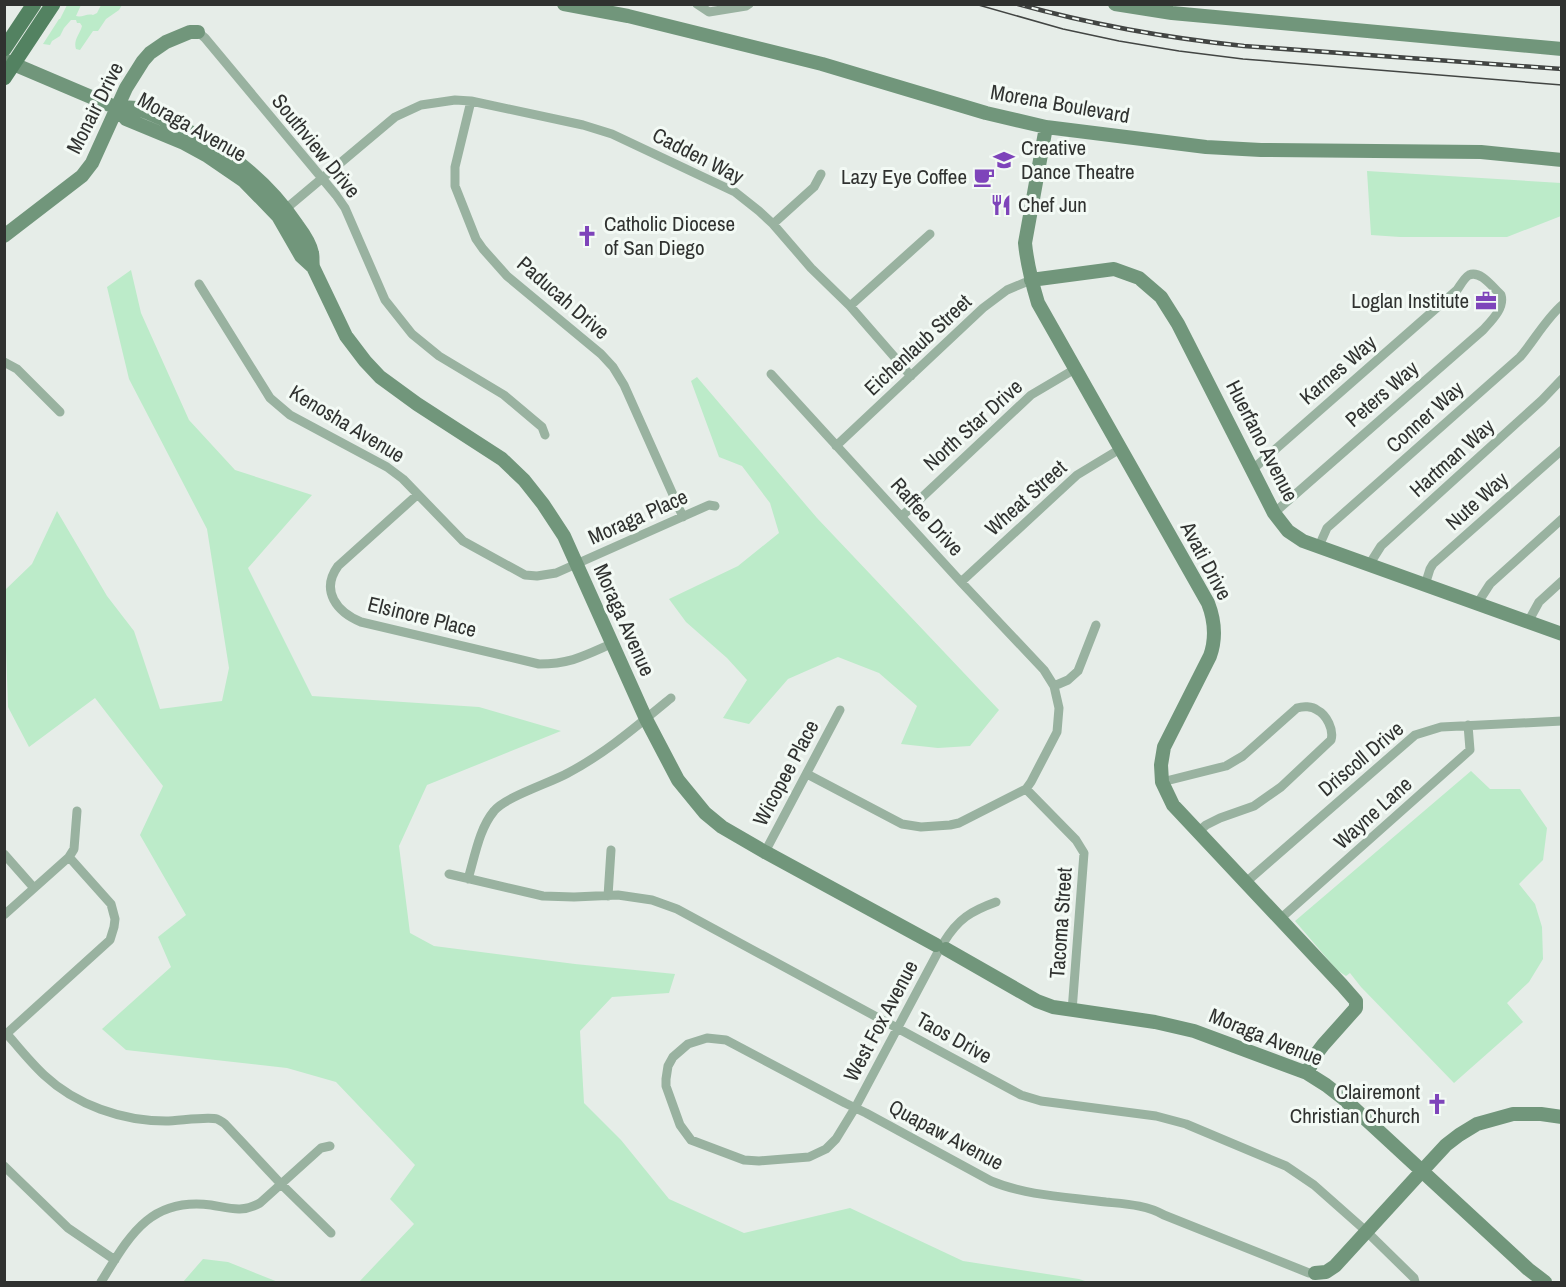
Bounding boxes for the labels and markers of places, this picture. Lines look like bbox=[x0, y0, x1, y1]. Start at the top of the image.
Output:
place label: Creative Dance Theatre bbox=[1021, 133, 1135, 186]
school or university icon: Creative Dance Theatre bbox=[992, 148, 1016, 172]
place label: Lazy Eye Coffee bbox=[841, 162, 967, 191]
cafe icon: Lazy Eye Coffee bbox=[972, 165, 996, 189]
place label: Chef Jun bbox=[1018, 190, 1087, 219]
restaurant icon: Chef Jun bbox=[989, 193, 1013, 217]
place label: Catholic Diocese of San Diego bbox=[604, 209, 735, 262]
church icon: Catholic Diocese of San Diego bbox=[575, 224, 599, 248]
place label: Loglan Institute bbox=[1351, 286, 1469, 315]
office icon: Loglan Institute bbox=[1474, 289, 1498, 313]
place label: Clairemont Christian Church bbox=[1290, 1077, 1420, 1130]
church icon: Clairemont Christian Church bbox=[1425, 1092, 1449, 1116]

